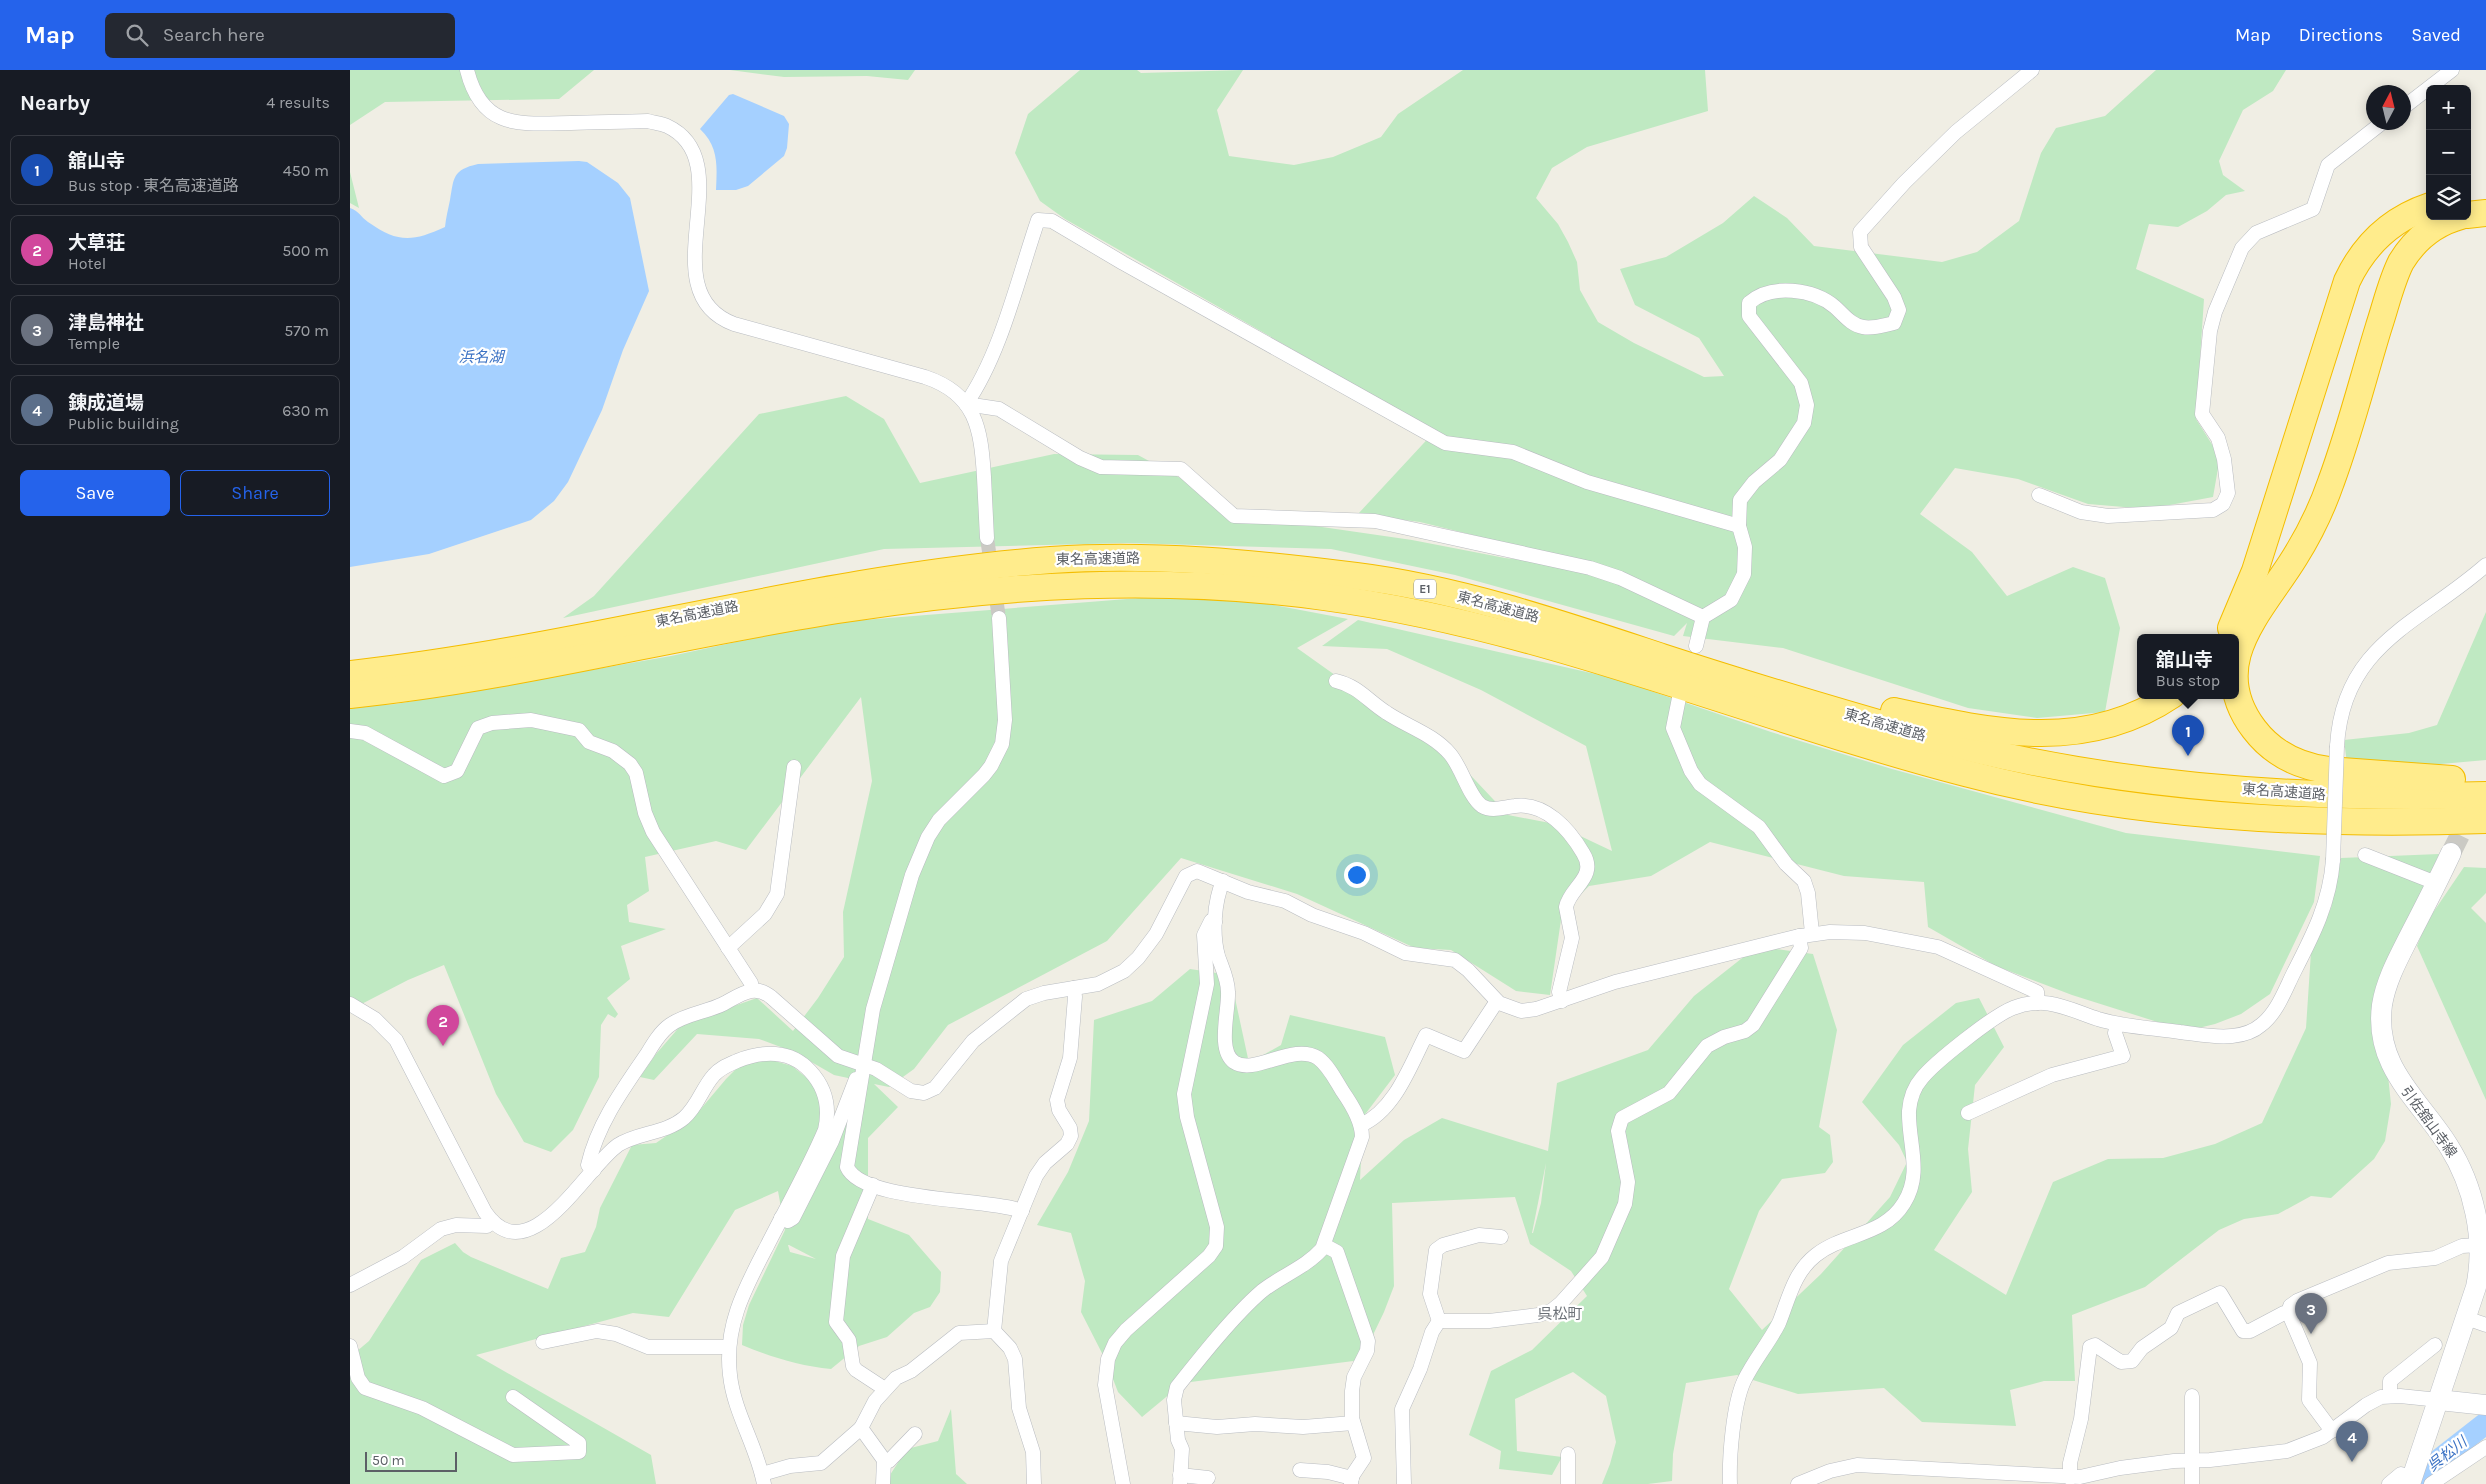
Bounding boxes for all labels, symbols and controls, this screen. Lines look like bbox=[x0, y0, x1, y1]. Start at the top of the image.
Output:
search box bbox=[105, 13, 455, 58]
text: Map bbox=[25, 21, 75, 49]
icon: search bbox=[123, 21, 151, 49]
text: Search here bbox=[163, 24, 265, 46]
text: Map bbox=[2235, 24, 2271, 46]
text: Directions bbox=[2299, 24, 2383, 46]
text: Saved bbox=[2411, 24, 2461, 46]
north arrow bbox=[2366, 85, 2411, 130]
map controls bbox=[2426, 85, 2471, 220]
button: + bbox=[2426, 85, 2471, 130]
text: Nearby bbox=[20, 91, 90, 115]
text: 4 results bbox=[266, 93, 330, 112]
button: − bbox=[2426, 130, 2471, 175]
text: 舘山寺 bbox=[68, 150, 125, 172]
text: 1 bbox=[34, 161, 40, 180]
text: 450 m bbox=[283, 161, 329, 180]
button: layers bbox=[2426, 175, 2471, 220]
text: Bus stop · 東名高速道路 bbox=[68, 176, 239, 195]
text: 大草荘 bbox=[68, 232, 125, 254]
text: 2 bbox=[32, 241, 42, 260]
text: 500 m bbox=[282, 241, 329, 260]
text: Hotel bbox=[68, 254, 106, 273]
text: 津島神社 bbox=[68, 312, 144, 334]
text: 3 bbox=[32, 321, 42, 340]
text: 570 m bbox=[284, 321, 329, 340]
text: Temple bbox=[68, 334, 120, 353]
water label: 浜名湖 bbox=[458, 348, 505, 366]
text: 錬成道場 bbox=[68, 392, 144, 414]
text: 4 bbox=[32, 401, 42, 420]
text: 630 m bbox=[282, 401, 329, 420]
text: Public building bbox=[68, 414, 179, 433]
button: Save bbox=[20, 470, 170, 516]
button: Share bbox=[180, 470, 330, 516]
street label: 東名高速道路 bbox=[1056, 550, 1140, 568]
road number: E1 bbox=[1414, 579, 1436, 598]
street label: 東名高速道路 bbox=[1455, 588, 1541, 626]
street label: 東名高速道路 bbox=[654, 598, 740, 630]
popup bbox=[2137, 634, 2239, 699]
text: 舘山寺 bbox=[2156, 649, 2213, 671]
text: Bus stop bbox=[2156, 671, 2220, 690]
street label: 東名高速道路 bbox=[1842, 705, 1928, 745]
pin: 1 bbox=[2172, 715, 2204, 756]
street label: 東名高速道路 bbox=[2242, 781, 2326, 803]
your location bbox=[1344, 862, 1370, 888]
pin: 2 bbox=[427, 1005, 459, 1046]
street label: 引佐舘山寺線 bbox=[2397, 1083, 2461, 1161]
pin: 3 bbox=[2295, 1293, 2327, 1334]
district label: 呉松町 bbox=[1537, 1305, 1583, 1323]
pin: 4 bbox=[2336, 1421, 2368, 1462]
water label: 呉松川 bbox=[2424, 1432, 2472, 1475]
scale bar bbox=[365, 1449, 458, 1472]
text: 50 m bbox=[372, 1452, 405, 1469]

